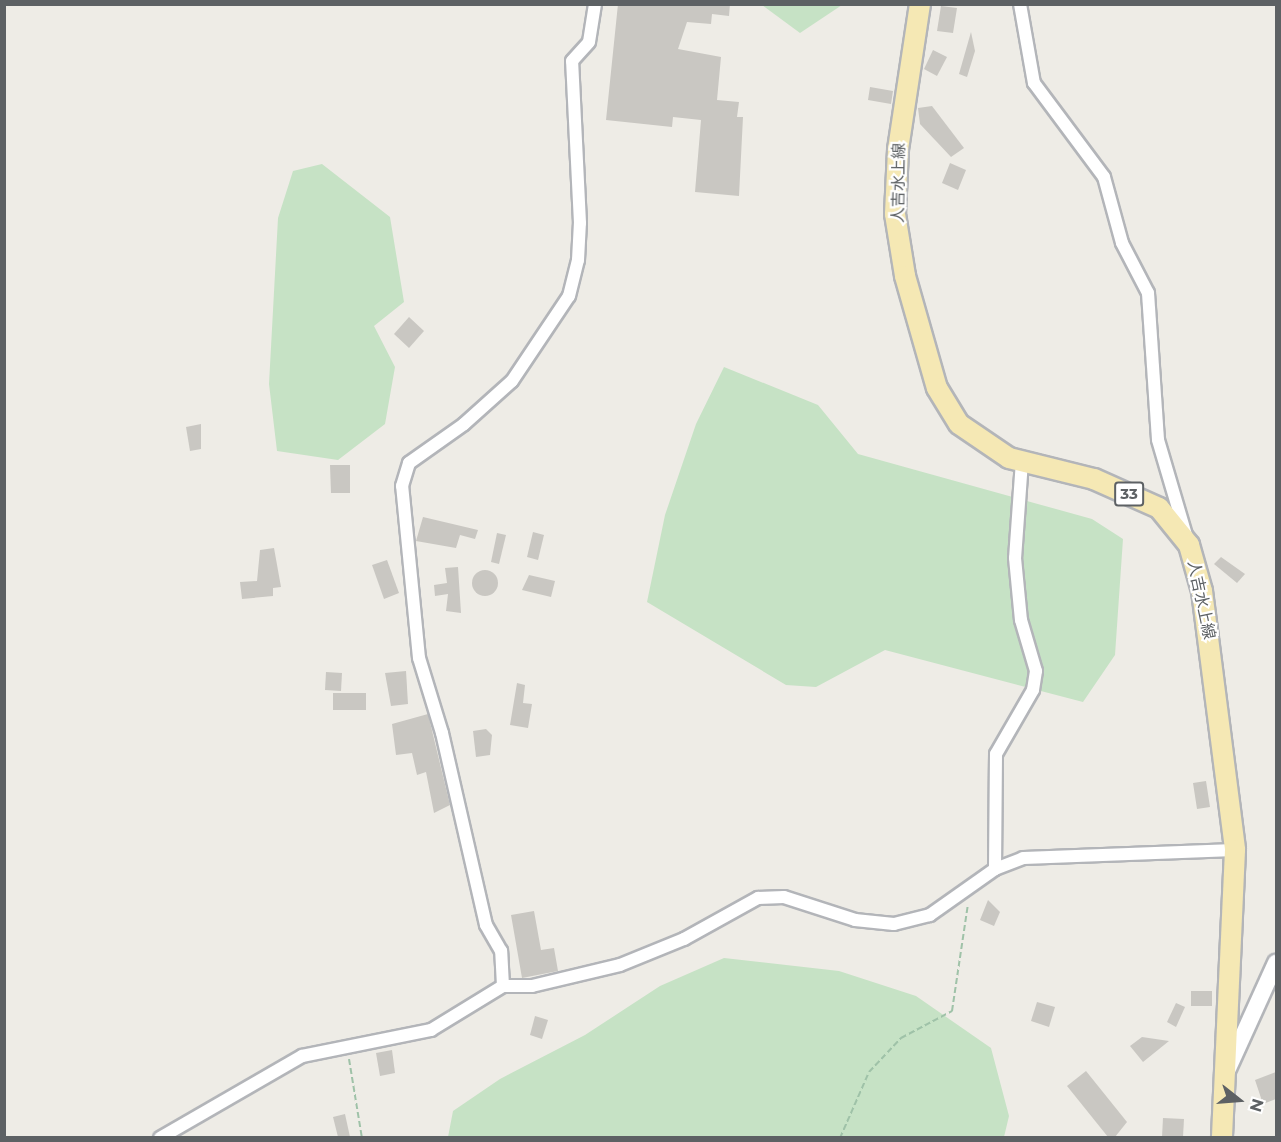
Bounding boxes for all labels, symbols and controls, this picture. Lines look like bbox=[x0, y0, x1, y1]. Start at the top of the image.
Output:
street label: 人吉水上線 bbox=[889, 143, 909, 223]
road number: 33 bbox=[1114, 482, 1144, 506]
street label: 人吉水上線 bbox=[1183, 559, 1219, 641]
north arrow bbox=[1209, 1070, 1269, 1130]
text: N bbox=[1246, 1096, 1268, 1114]

